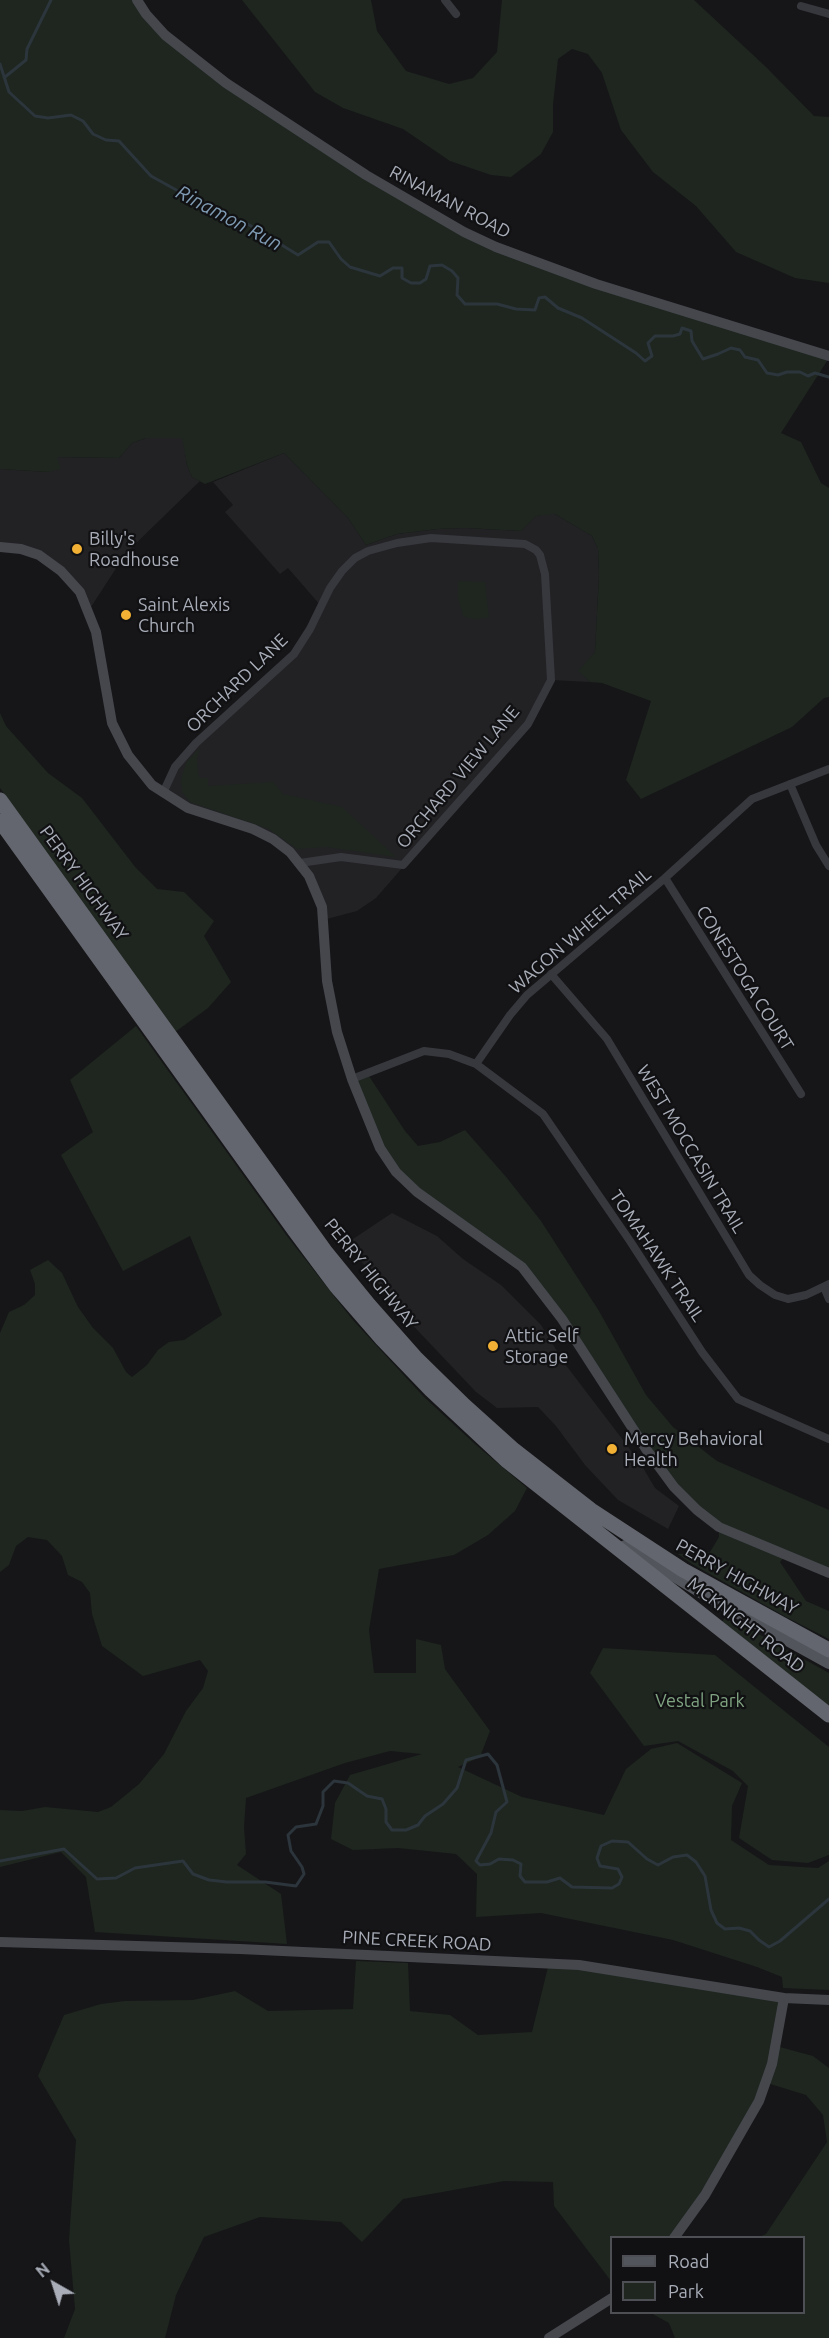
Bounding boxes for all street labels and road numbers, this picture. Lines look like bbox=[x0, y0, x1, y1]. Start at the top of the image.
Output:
street label: RINAMAN ROAD bbox=[386, 161, 514, 243]
street label: ORCHARD LANE bbox=[182, 629, 292, 737]
street label: ORCHARD VIEW LANE bbox=[392, 701, 524, 853]
street label: PERRY HIGHWAY bbox=[35, 821, 133, 945]
street label: WAGON WHEEL TRAIL bbox=[505, 864, 655, 998]
street label: CONESTOGA COURT bbox=[692, 902, 798, 1054]
street label: WEST MOCCASIN TRAIL bbox=[632, 1061, 750, 1237]
street label: TOMAHAWK TRAIL bbox=[605, 1186, 709, 1326]
street label: PERRY HIGHWAY bbox=[320, 1214, 422, 1334]
street label: PERRY HIGHWAY bbox=[672, 1534, 802, 1620]
street label: MCKNIGHT ROAD bbox=[683, 1572, 809, 1678]
street label: PINE CREEK ROAD bbox=[342, 1926, 492, 1956]

